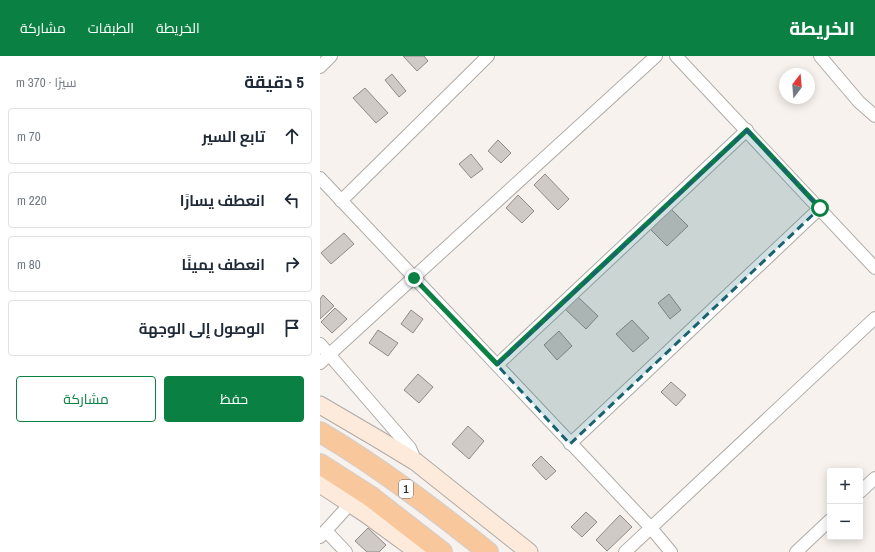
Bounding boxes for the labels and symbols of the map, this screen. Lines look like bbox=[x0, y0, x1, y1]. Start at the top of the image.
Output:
north arrow bbox=[779, 68, 815, 104]
route start bbox=[811, 199, 829, 217]
route end bbox=[405, 269, 423, 287]
road number: 1 bbox=[399, 480, 413, 498]

